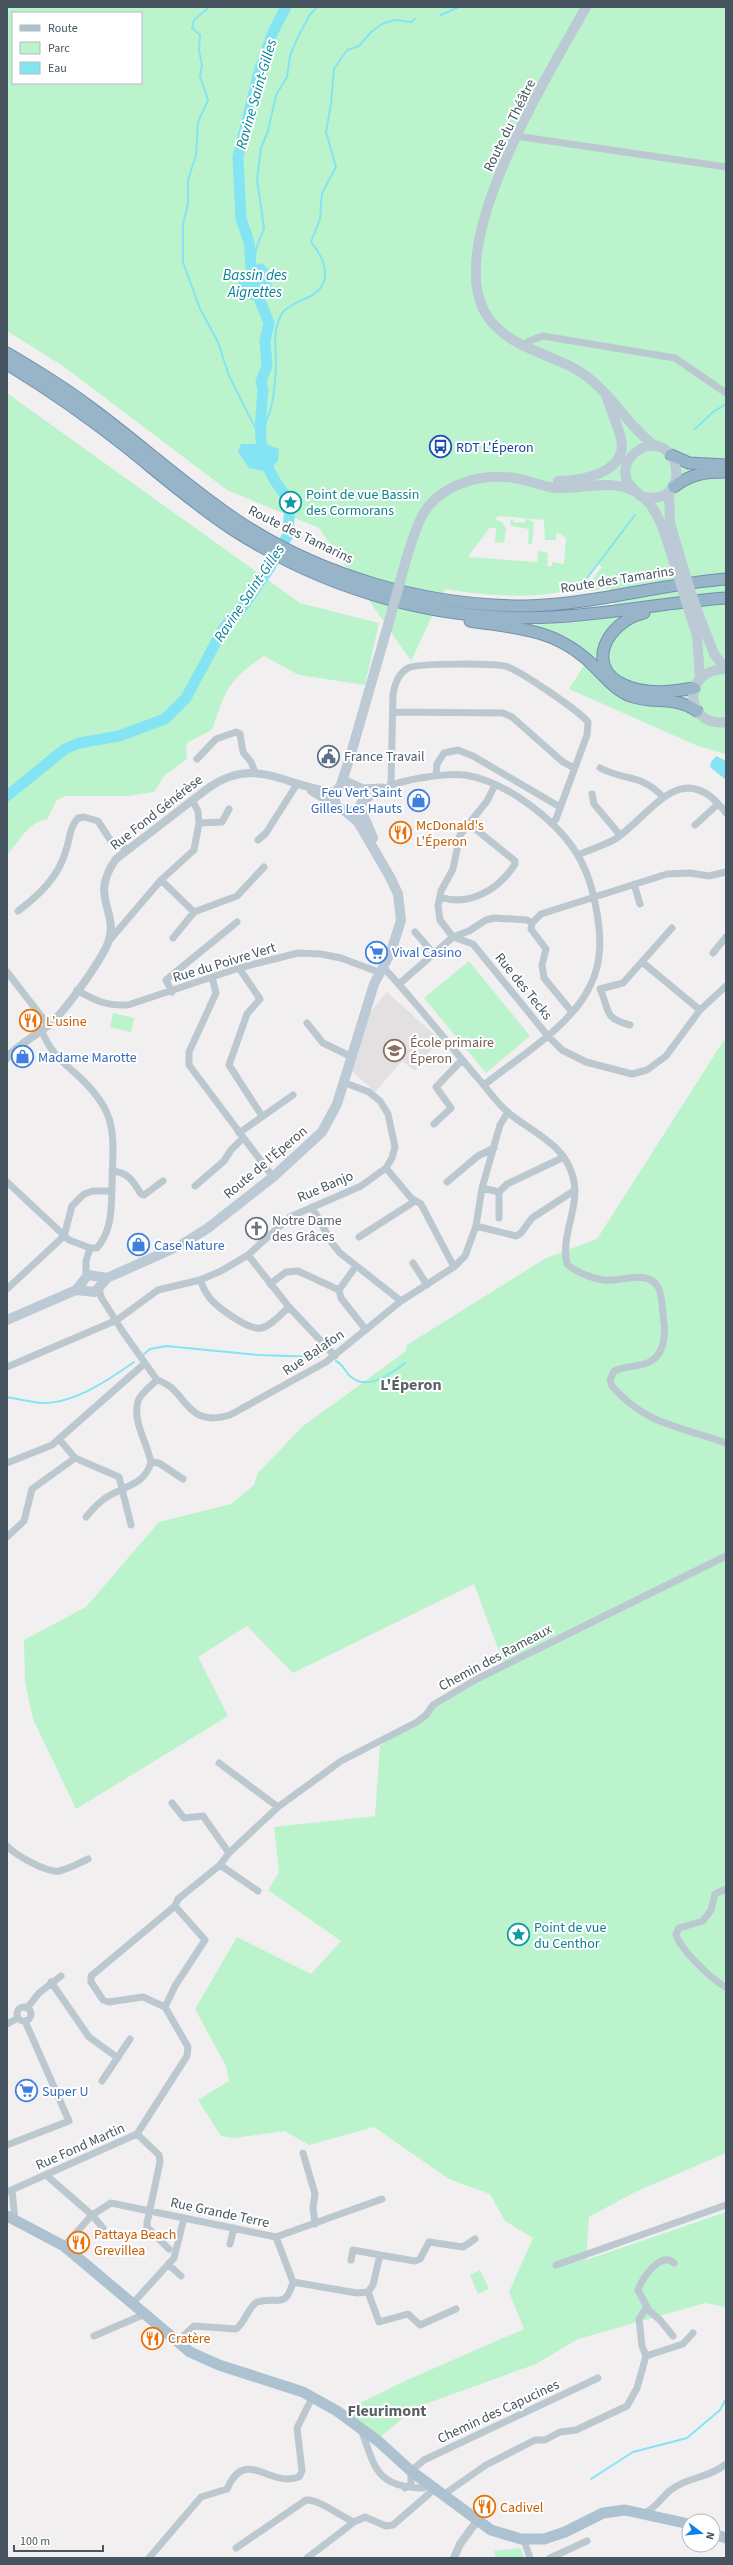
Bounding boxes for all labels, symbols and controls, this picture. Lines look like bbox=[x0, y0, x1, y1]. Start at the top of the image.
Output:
legend bbox=[12, 12, 142, 84]
text: Route bbox=[48, 20, 78, 37]
water label: Ravine Saint-Gilles bbox=[231, 37, 282, 152]
text: Parc bbox=[48, 40, 70, 57]
text: Eau bbox=[48, 60, 67, 77]
street label: Route du Théâtre bbox=[479, 76, 541, 175]
water label: Bassin des Aigrettes bbox=[223, 265, 287, 303]
bus stop icon: RDT L'Éperon bbox=[428, 434, 454, 460]
place label: RDT L'Éperon bbox=[456, 438, 534, 458]
place label: Point de vue Bassin des Cormorans bbox=[306, 485, 419, 521]
place icon: Point de vue Bassin des Cormorans bbox=[278, 489, 304, 515]
street label: Route des Tamarins bbox=[245, 501, 357, 569]
water label: Ravine Saint-Gilles bbox=[209, 540, 290, 646]
street label: Route des Tamarins bbox=[559, 561, 676, 599]
public building icon: France Travail bbox=[316, 743, 342, 769]
place label: France Travail bbox=[344, 747, 425, 767]
street label: Rue Fond Générèse bbox=[106, 770, 207, 855]
place label: Feu Vert Saint Gilles Les Hauts bbox=[311, 783, 402, 819]
shop icon: Feu Vert Saint Gilles Les Hauts bbox=[405, 787, 431, 813]
place label: McDonald's L'Éperon bbox=[416, 816, 484, 852]
restaurant icon: McDonald's L'Éperon bbox=[387, 820, 413, 846]
street label: Rue du Poivre Vert bbox=[170, 938, 278, 988]
supermarket icon: Vival Casino bbox=[364, 939, 390, 965]
place label: Vival Casino bbox=[392, 943, 462, 963]
street label: Rue des Tecks bbox=[490, 949, 557, 1025]
restaurant icon: L’usine bbox=[18, 1008, 44, 1034]
place label: L’usine bbox=[46, 1012, 87, 1032]
place label: École primaire Éperon bbox=[410, 1033, 494, 1069]
school or university icon: École primaire Éperon bbox=[381, 1037, 407, 1063]
shop icon: Madame Marotte bbox=[10, 1044, 36, 1070]
place label: Madame Marotte bbox=[38, 1048, 137, 1068]
street label: Route de l'Éperon bbox=[219, 1122, 312, 1204]
street label: Rue Banjo bbox=[294, 1166, 357, 1208]
place label: Notre Dame des Grâces bbox=[272, 1211, 342, 1247]
church icon: Notre Dame des Grâces bbox=[244, 1215, 270, 1241]
shop icon: Case Nature bbox=[125, 1232, 151, 1258]
place label: Case Nature bbox=[154, 1236, 225, 1256]
street label: Rue Balafon bbox=[279, 1325, 348, 1381]
district label: L'Éperon bbox=[380, 1374, 442, 1396]
street label: Chemin des Rameaux bbox=[435, 1619, 556, 1696]
place label: Point de vue du Centhor bbox=[534, 1918, 606, 1954]
place icon: Point de vue du Centhor bbox=[506, 1922, 532, 1948]
supermarket icon: Super U bbox=[13, 2078, 39, 2104]
place label: Super U bbox=[42, 2082, 89, 2102]
street label: Rue Fond Martin bbox=[33, 2118, 128, 2176]
street label: Rue Grande Terre bbox=[168, 2193, 271, 2233]
place label: Pattaya Beach Grevillea bbox=[94, 2225, 176, 2261]
restaurant icon: Pattaya Beach Grevillea bbox=[66, 2229, 92, 2255]
restaurant icon: Cratère bbox=[139, 2325, 165, 2351]
place label: Cratère bbox=[168, 2329, 211, 2349]
street label: Chemin des Capucines bbox=[434, 2375, 563, 2449]
district label: Fleurimont bbox=[348, 2400, 427, 2422]
restaurant icon: Cadivel bbox=[472, 2494, 498, 2520]
place label: Cadivel bbox=[500, 2498, 544, 2518]
north arrow bbox=[681, 2513, 721, 2553]
scale bar bbox=[14, 2527, 103, 2553]
text: N bbox=[702, 2530, 718, 2541]
text: 100 m bbox=[20, 2533, 50, 2550]

